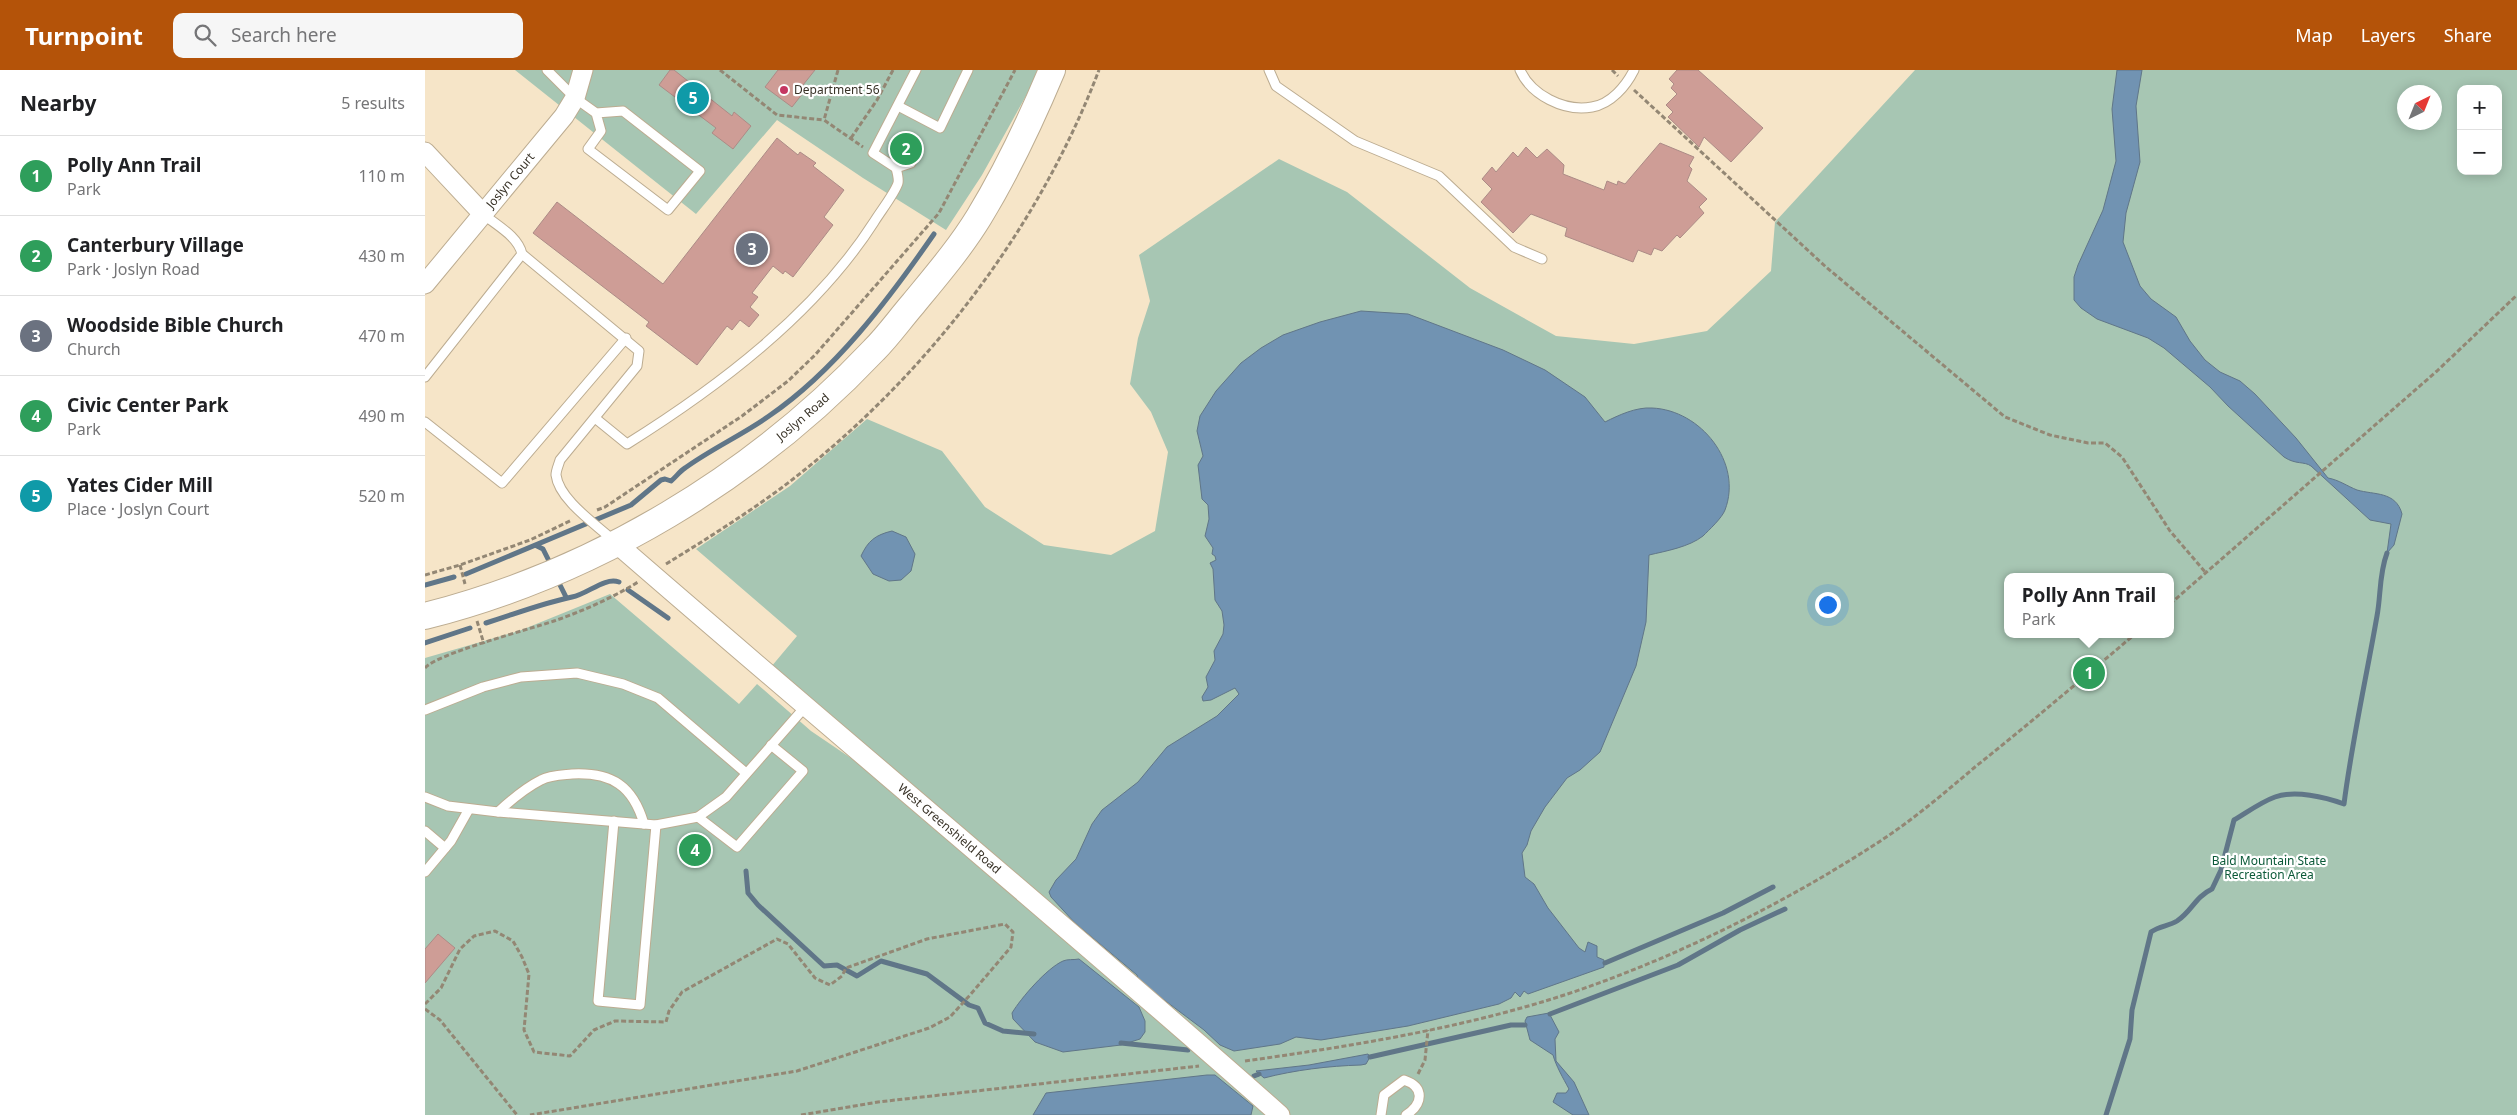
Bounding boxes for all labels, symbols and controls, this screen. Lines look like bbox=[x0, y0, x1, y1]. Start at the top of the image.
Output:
search box bbox=[173, 13, 523, 58]
text: Turnpoint bbox=[25, 19, 143, 52]
icon: search bbox=[191, 21, 219, 49]
text: Search here bbox=[231, 22, 337, 48]
text: Map bbox=[2295, 23, 2333, 47]
text: Layers bbox=[2361, 23, 2416, 47]
text: Share bbox=[2444, 23, 2492, 47]
pin: 5 bbox=[677, 79, 709, 117]
place label: Department 56 bbox=[794, 81, 880, 98]
marker: Department 56 bbox=[778, 84, 790, 96]
north arrow bbox=[2397, 85, 2442, 130]
map controls bbox=[2457, 85, 2502, 175]
button: + bbox=[2457, 85, 2502, 130]
text: Nearby bbox=[20, 89, 96, 117]
text: 5 results bbox=[341, 92, 405, 114]
pin: 2 bbox=[890, 130, 922, 168]
button: − bbox=[2457, 130, 2502, 175]
street label: Joslyn Court bbox=[481, 148, 539, 213]
text: Polly Ann Trail bbox=[67, 152, 201, 178]
text: 1 bbox=[31, 165, 41, 187]
text: 110 m bbox=[358, 165, 405, 187]
text: Park bbox=[67, 178, 101, 200]
pin: 3 bbox=[736, 230, 768, 268]
text: Canterbury Village bbox=[67, 232, 244, 258]
text: 2 bbox=[31, 245, 41, 267]
text: 430 m bbox=[358, 245, 405, 267]
text: Park · Joslyn Road bbox=[67, 258, 200, 280]
text: Woodside Bible Church bbox=[67, 312, 284, 338]
text: 3 bbox=[31, 325, 41, 347]
text: 470 m bbox=[358, 325, 405, 347]
text: Church bbox=[67, 338, 121, 360]
street label: Joslyn Road bbox=[772, 389, 833, 445]
text: Civic Center Park bbox=[67, 392, 229, 418]
text: 4 bbox=[31, 405, 41, 427]
text: 490 m bbox=[358, 405, 405, 427]
text: Park bbox=[67, 418, 101, 440]
text: Yates Cider Mill bbox=[67, 472, 213, 498]
text: 5 bbox=[31, 485, 41, 507]
text: 520 m bbox=[358, 485, 405, 507]
text: Place · Joslyn Court bbox=[67, 498, 209, 520]
popup bbox=[2004, 573, 2174, 638]
text: Polly Ann Trail bbox=[2022, 582, 2156, 608]
your location bbox=[1815, 592, 1841, 618]
text: Park bbox=[2022, 608, 2056, 630]
pin: 1 bbox=[2073, 654, 2105, 692]
street label: West Greenshield Road bbox=[894, 779, 1005, 877]
pin: 4 bbox=[679, 831, 711, 869]
park label: Bald Mountain State Recreation Area bbox=[2212, 852, 2327, 883]

